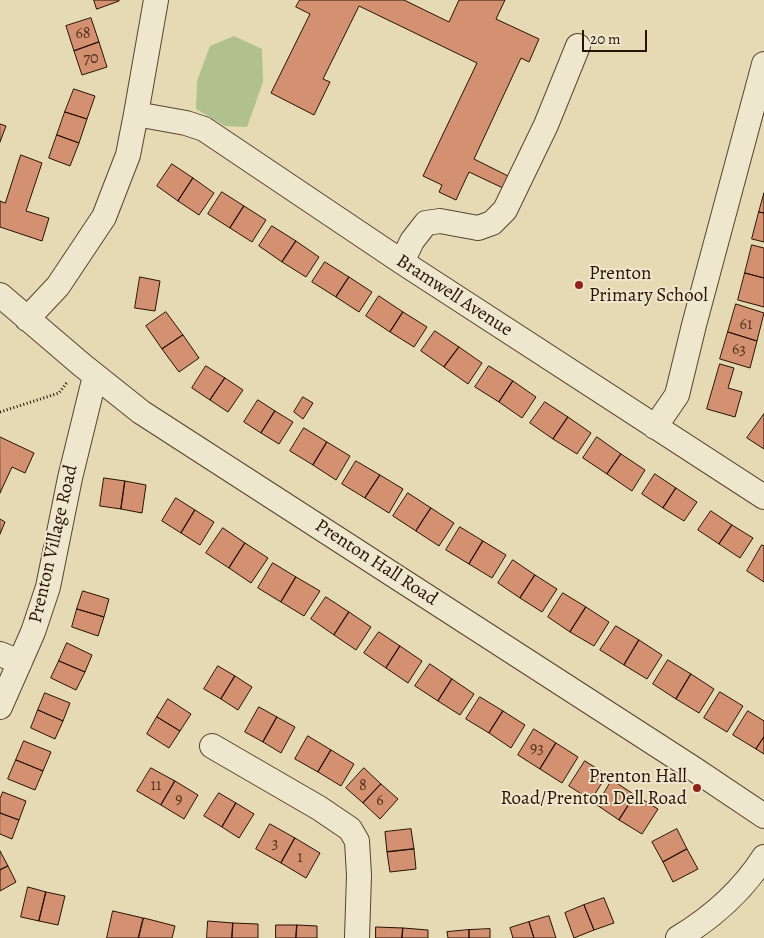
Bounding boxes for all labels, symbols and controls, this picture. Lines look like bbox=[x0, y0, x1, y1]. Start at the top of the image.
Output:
scale bar bbox=[584, 20, 649, 52]
house number: 68 bbox=[75, 24, 91, 44]
text: 20 m bbox=[590, 29, 621, 49]
house number: 70 bbox=[83, 49, 99, 69]
street label: Bramwell Avenue bbox=[392, 250, 516, 342]
place label: Prenton Primary School bbox=[589, 263, 708, 307]
marker: Prenton Primary School bbox=[573, 279, 585, 291]
house number: 61 bbox=[740, 315, 752, 335]
house number: 63 bbox=[732, 340, 746, 360]
street label: Prenton Village Road bbox=[25, 463, 83, 625]
street label: Prenton Hall Road bbox=[310, 515, 442, 611]
house number: 93 bbox=[530, 739, 544, 759]
place label: Prenton Hall Road/Prenton Dell Road bbox=[501, 766, 687, 810]
house number: 11 bbox=[151, 776, 161, 796]
house number: 8 bbox=[359, 776, 367, 796]
marker: Prenton Hall Road/Prenton Dell Road bbox=[691, 782, 703, 794]
house number: 9 bbox=[175, 790, 183, 810]
house number: 6 bbox=[376, 791, 384, 811]
house number: 3 bbox=[272, 834, 278, 854]
house number: 1 bbox=[297, 848, 303, 868]

